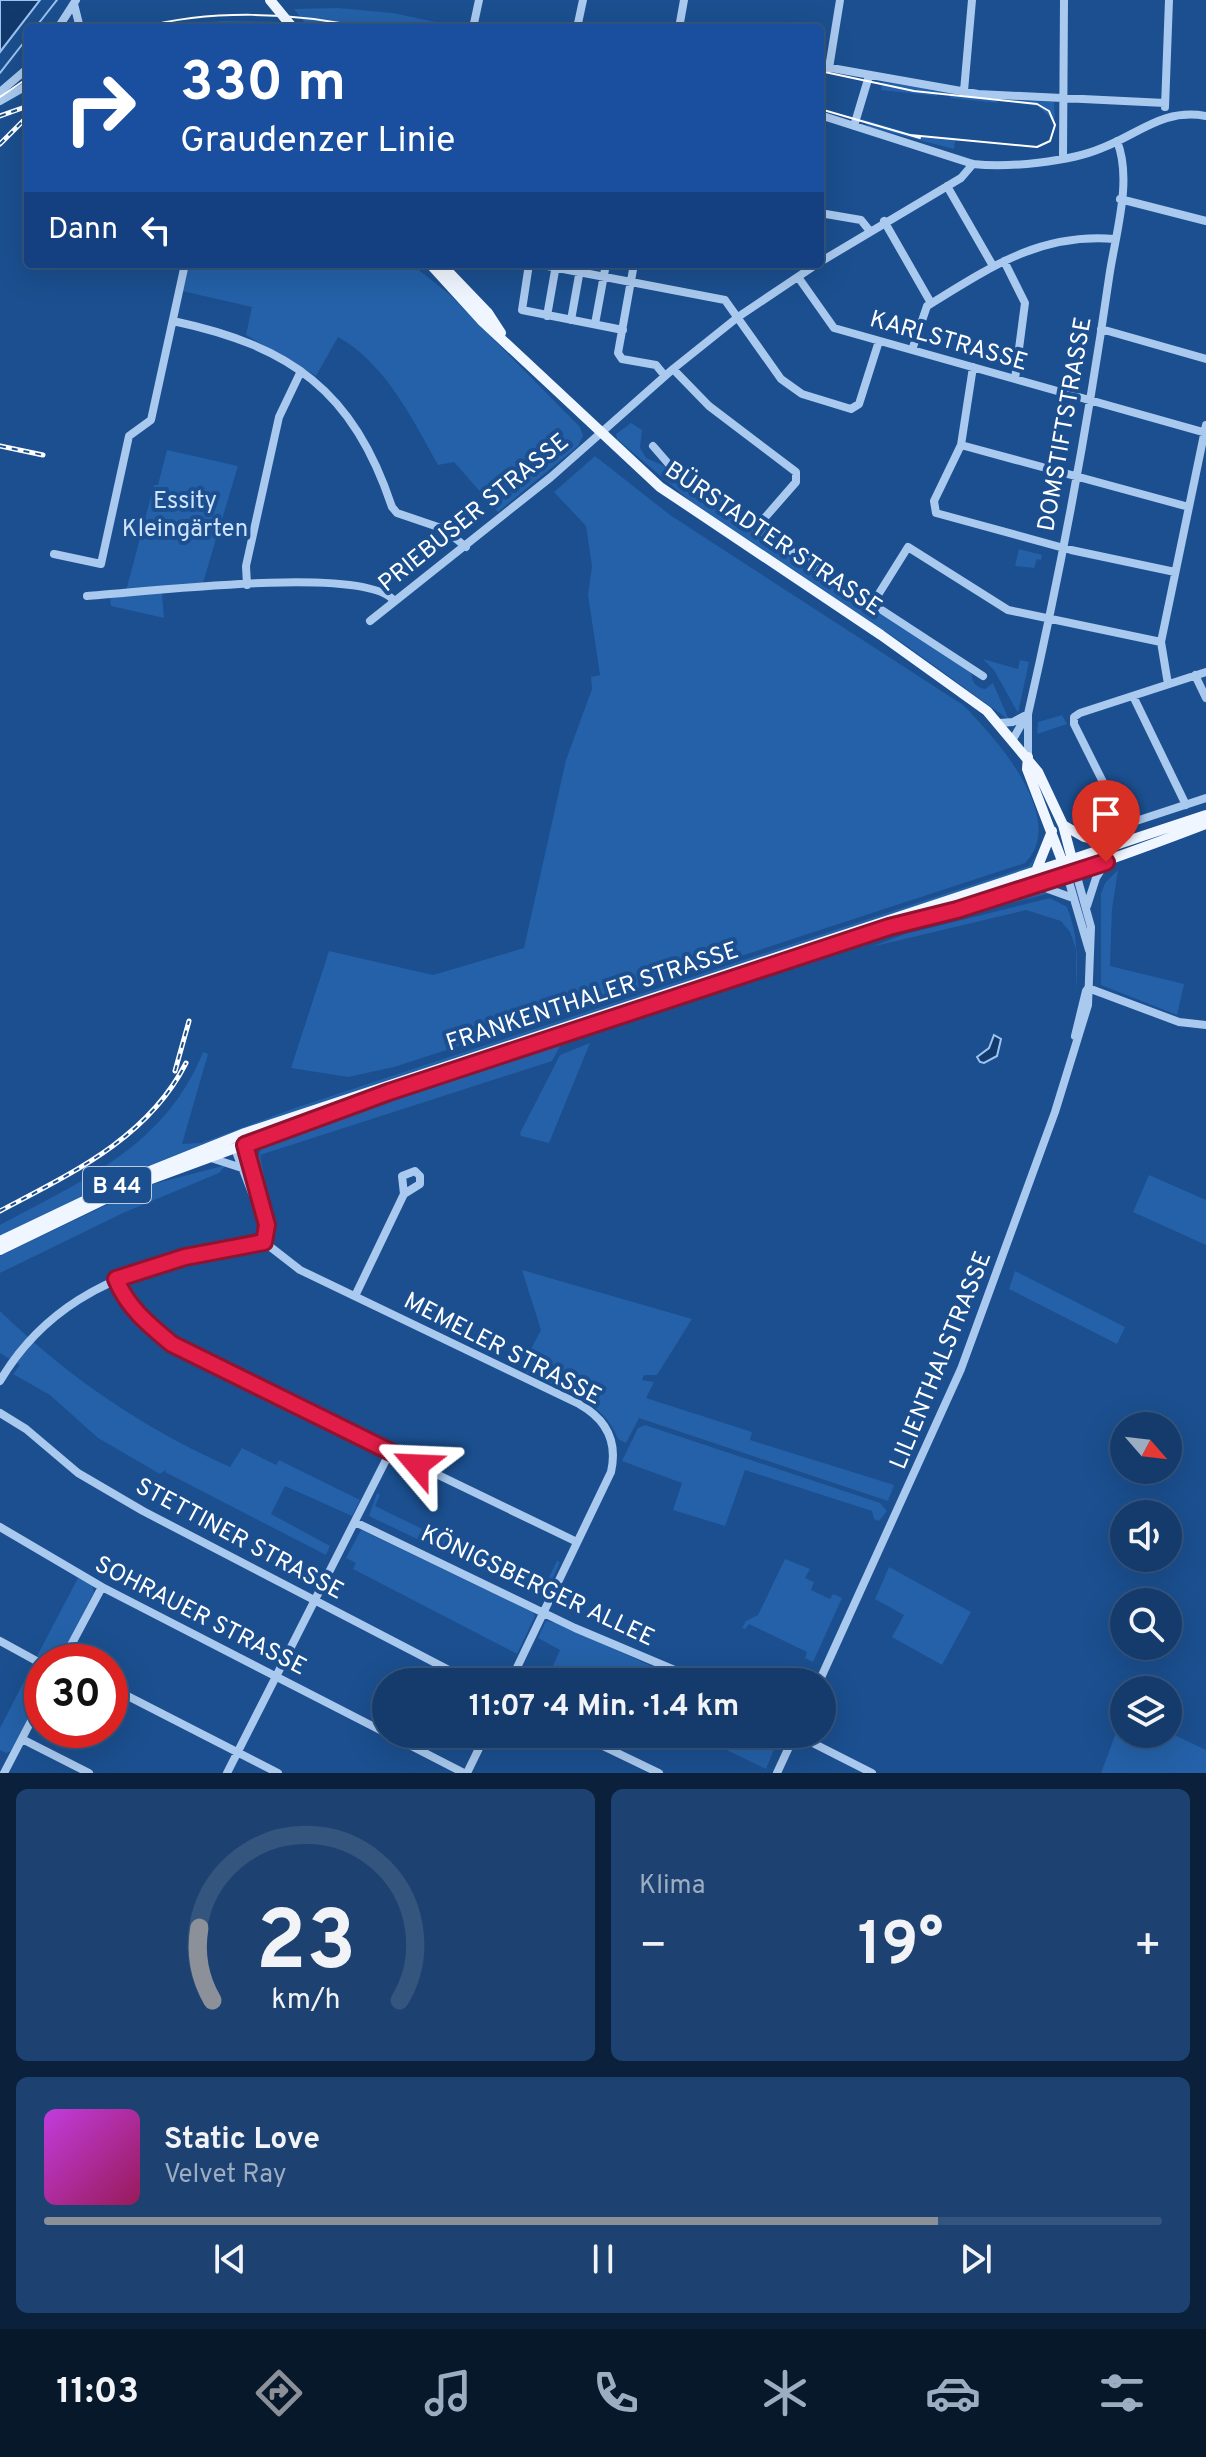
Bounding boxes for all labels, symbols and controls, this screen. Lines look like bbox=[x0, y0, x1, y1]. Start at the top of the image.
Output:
text: 330 m bbox=[180, 50, 346, 120]
icon: right bbox=[48, 56, 152, 160]
text: Graudenzer Linie bbox=[180, 119, 455, 165]
icon: left bbox=[134, 208, 178, 252]
text: Dann bbox=[48, 212, 118, 249]
street label: KARLSTRASSE bbox=[866, 305, 1031, 379]
street label: DOMSTIFTSTRASSE bbox=[1032, 315, 1100, 534]
street label: PRIEBUSER STRASSE bbox=[373, 428, 576, 600]
street label: BÜRSTADTER STRASSE bbox=[659, 454, 888, 624]
park label: Essity Kleingärten bbox=[122, 487, 248, 545]
pin bbox=[1072, 780, 1140, 862]
icon: arrive bbox=[1084, 792, 1128, 836]
street label: FRANKENTHALER STRASSE bbox=[443, 936, 743, 1059]
road number: B 44 bbox=[83, 1167, 151, 1203]
street label: LILIENTHALSTRASSE bbox=[884, 1247, 999, 1474]
street label: MEMELER STRASSE bbox=[398, 1287, 606, 1413]
north arrow bbox=[1110, 1412, 1182, 1484]
map controls bbox=[1110, 1412, 1182, 1748]
position arrow bbox=[375, 1423, 459, 1507]
street label: STETTINER STRASSE bbox=[130, 1472, 348, 1607]
button: sound bbox=[1110, 1500, 1182, 1572]
street label: KÖNIGSBERGER ALLEE bbox=[415, 1518, 660, 1654]
street label: SOHRAUER STRASSE bbox=[89, 1550, 311, 1683]
button: search bbox=[1110, 1588, 1182, 1660]
speed limit sign: 30 bbox=[24, 1644, 128, 1748]
button: layers bbox=[1110, 1676, 1182, 1748]
text: 11:07 · 4 Min. · 1.4 km bbox=[469, 1689, 739, 1726]
text: Klima bbox=[639, 1870, 705, 1903]
text: 23 bbox=[255, 1894, 356, 1999]
text: 19° bbox=[858, 1910, 943, 1986]
text: − bbox=[639, 1920, 667, 1976]
text: + bbox=[1134, 1920, 1162, 1976]
text: km/h bbox=[271, 1983, 340, 2019]
text: Static Love bbox=[164, 2122, 320, 2159]
text: Velvet Ray bbox=[164, 2159, 287, 2192]
icon: previous bbox=[208, 2237, 252, 2281]
icon: pause bbox=[581, 2237, 625, 2281]
icon: next bbox=[954, 2237, 998, 2281]
icon: directions bbox=[251, 2365, 307, 2421]
icon: music bbox=[420, 2365, 476, 2421]
icon: phone bbox=[588, 2365, 644, 2421]
icon: climate bbox=[757, 2365, 813, 2421]
icon: car bbox=[925, 2365, 981, 2421]
icon: filters bbox=[1094, 2365, 1150, 2421]
text: 11:03 bbox=[56, 2370, 139, 2416]

